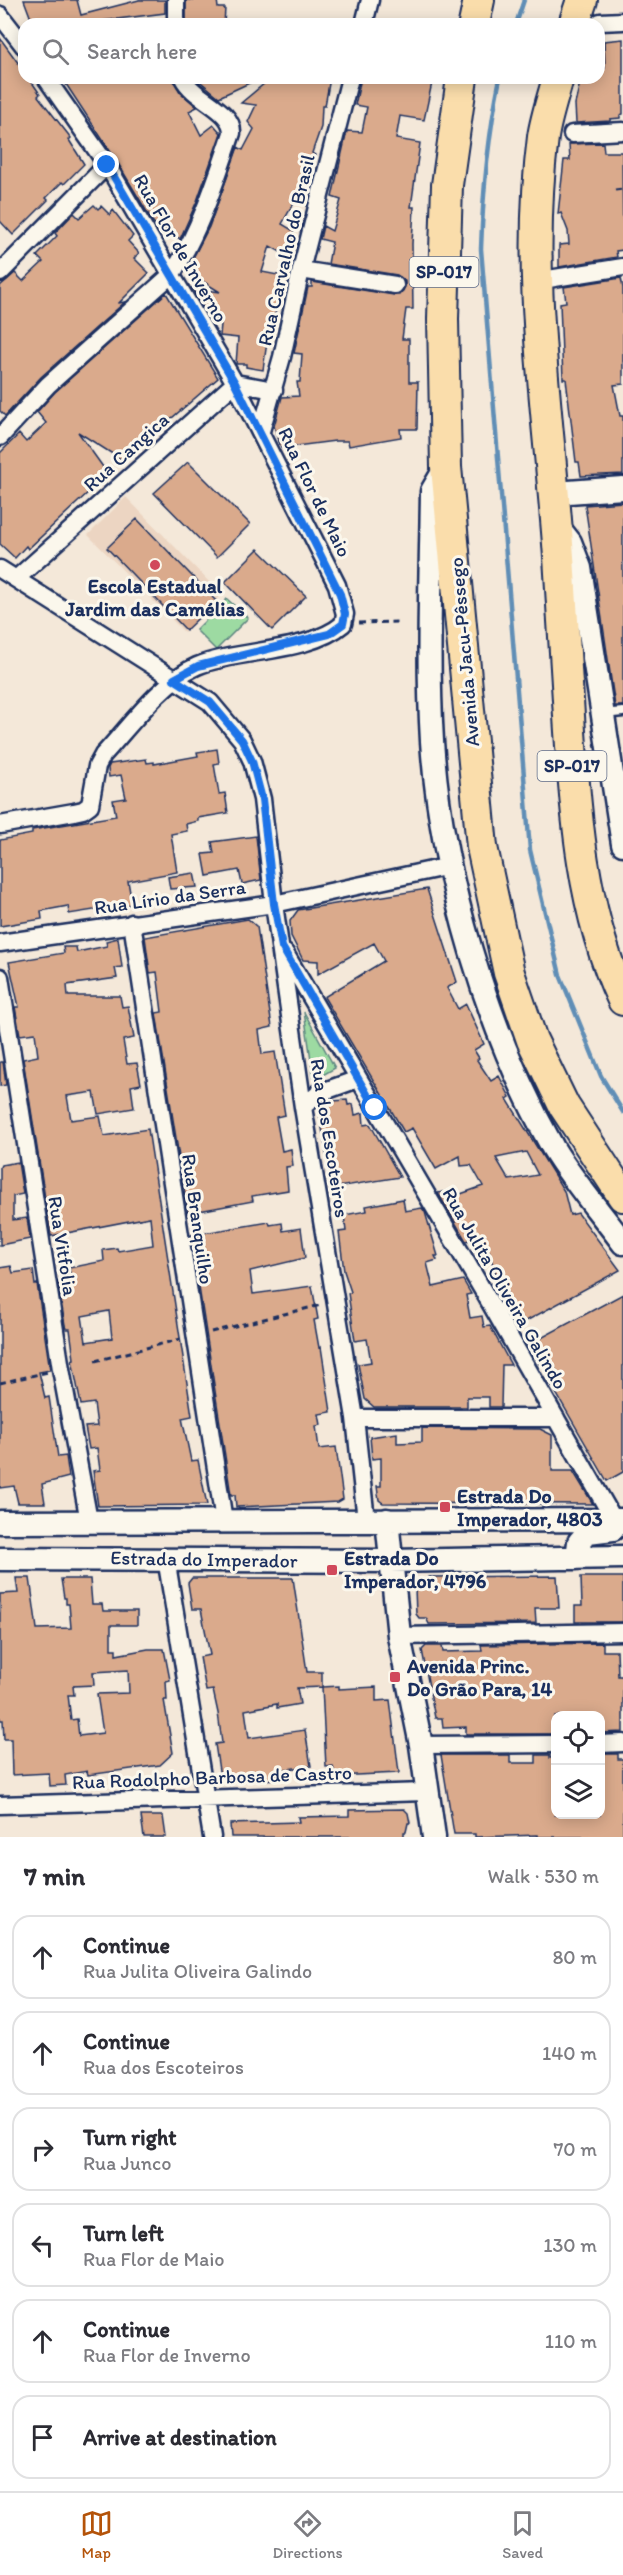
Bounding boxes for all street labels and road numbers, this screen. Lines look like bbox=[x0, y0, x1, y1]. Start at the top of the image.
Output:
street label: Rua Carvalho do Brasil bbox=[252, 152, 320, 348]
street label: Rua Flor de Inverno bbox=[129, 169, 233, 327]
road number: SP-017 bbox=[410, 257, 478, 287]
street label: Rua Cangica bbox=[78, 407, 174, 497]
street label: Rua Flor de Maio bbox=[273, 423, 357, 561]
street label: Avenida Jacu-Pêssego bbox=[444, 556, 484, 748]
road number: SP-017 bbox=[538, 751, 606, 781]
street label: Rua Lírio da Serra bbox=[93, 874, 248, 920]
street label: Rua dos Escoteiros bbox=[306, 1057, 354, 1219]
street label: Rua Branquilho bbox=[177, 1152, 219, 1286]
street label: Rua Julita Oliveira Galindo bbox=[437, 1183, 573, 1393]
street label: Rua Vitfolia bbox=[43, 1194, 83, 1298]
street label: Estrada do Imperador bbox=[110, 1545, 298, 1573]
street label: Rua Rodolpho Barbosa de Castro bbox=[72, 1760, 352, 1794]

